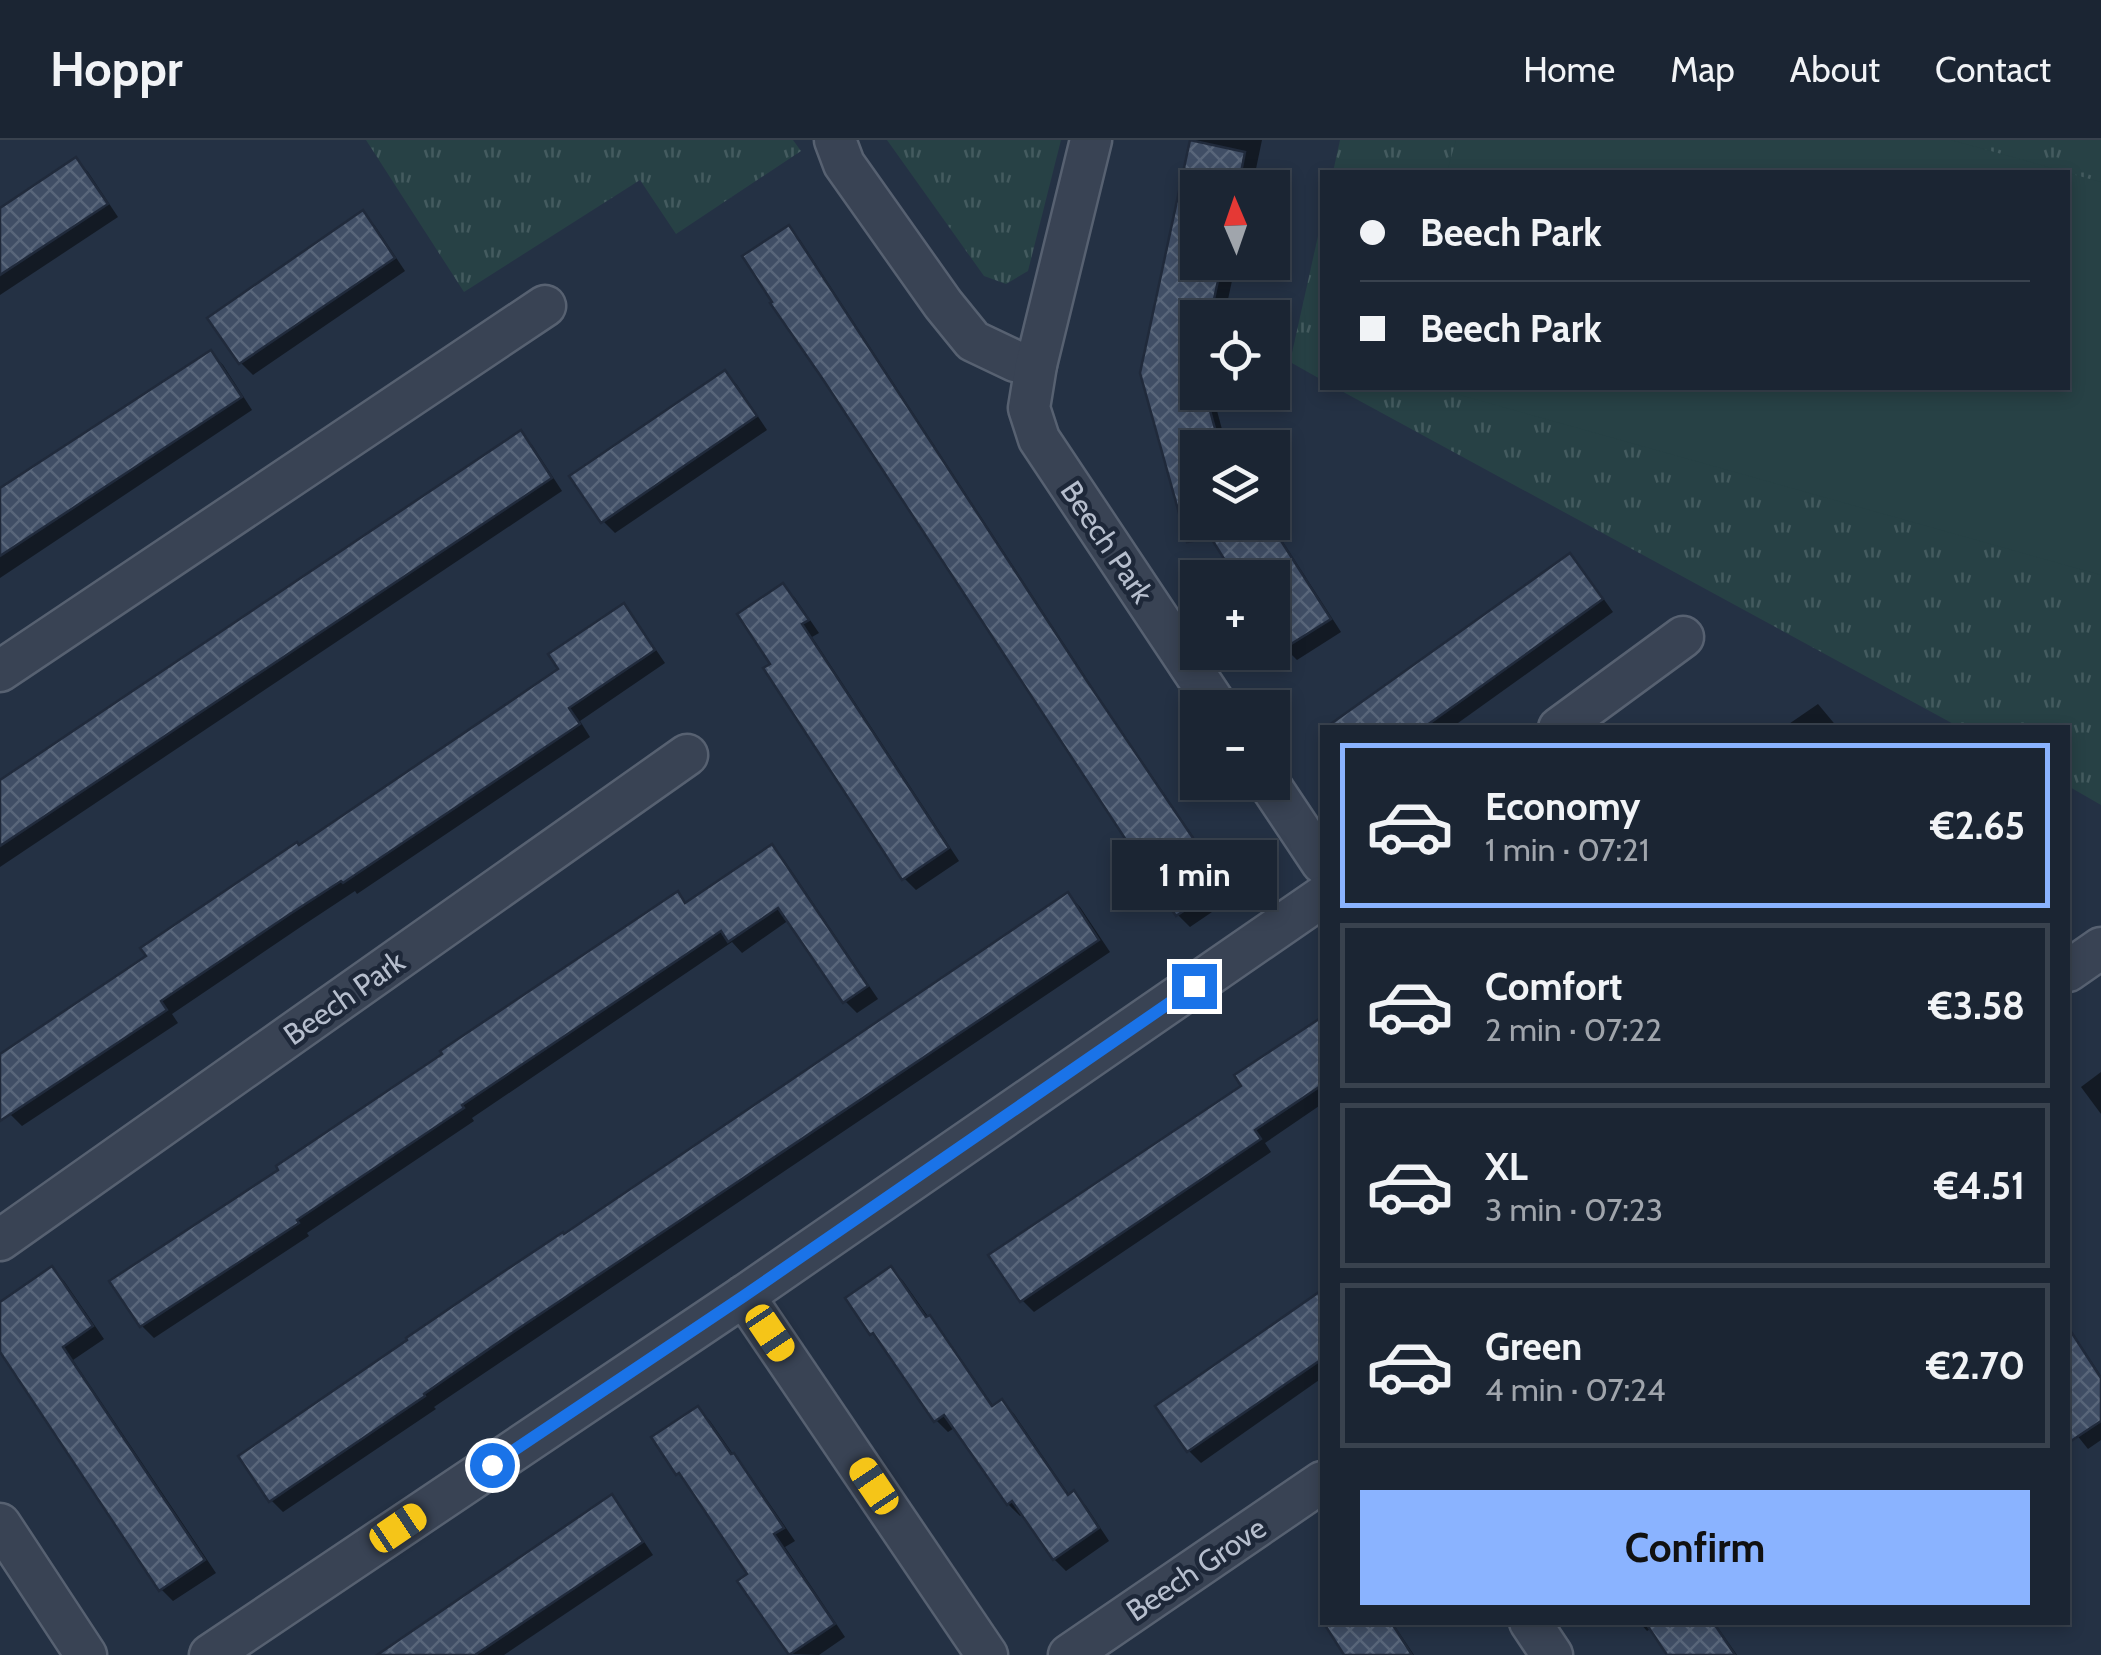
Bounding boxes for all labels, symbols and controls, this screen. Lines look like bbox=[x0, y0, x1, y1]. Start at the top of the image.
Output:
text: Hoppr bbox=[50, 40, 182, 98]
text: Home bbox=[1523, 48, 1615, 91]
text: Map bbox=[1670, 48, 1735, 91]
text: About bbox=[1790, 48, 1880, 91]
text: Contact bbox=[1935, 48, 2051, 91]
north arrow bbox=[1180, 170, 1290, 280]
map controls bbox=[1180, 170, 1290, 800]
text: Beech Park bbox=[1420, 209, 1602, 256]
button: locate bbox=[1180, 300, 1290, 410]
text: Beech Park bbox=[1420, 305, 1602, 352]
button: layers bbox=[1180, 430, 1290, 540]
street label: Beech Park bbox=[1053, 474, 1162, 611]
button: + bbox=[1180, 560, 1290, 670]
button: − bbox=[1180, 690, 1290, 800]
icon: car bbox=[1365, 781, 1455, 871]
text: Economy bbox=[1485, 783, 1640, 830]
text: €2.65 bbox=[1930, 802, 2025, 849]
text: 1 min · 07:21 bbox=[1485, 830, 1649, 869]
callout: 1 min bbox=[1112, 841, 1276, 911]
text: 1 min bbox=[1158, 855, 1231, 894]
street label: Beech Park bbox=[276, 943, 412, 1053]
icon: car bbox=[1365, 961, 1455, 1051]
text: Comfort bbox=[1485, 963, 1622, 1010]
route end bbox=[1172, 964, 1217, 1009]
text: €3.58 bbox=[1928, 982, 2025, 1029]
text: 2 min · 07:22 bbox=[1485, 1010, 1662, 1049]
icon: car bbox=[1365, 1141, 1455, 1231]
text: XL bbox=[1485, 1143, 1528, 1190]
text: €4.51 bbox=[1934, 1162, 2025, 1209]
text: 3 min · 07:23 bbox=[1485, 1190, 1663, 1229]
car bbox=[741, 1300, 799, 1366]
icon: car bbox=[1365, 1321, 1455, 1411]
text: Green bbox=[1485, 1323, 1582, 1370]
text: €2.70 bbox=[1926, 1342, 2025, 1389]
text: 4 min · 07:24 bbox=[1485, 1370, 1665, 1409]
route start bbox=[470, 1443, 515, 1488]
car bbox=[845, 1453, 903, 1519]
button: Confirm bbox=[1360, 1490, 2030, 1605]
car bbox=[365, 1499, 431, 1557]
street label: Beech Grove bbox=[1119, 1509, 1273, 1629]

